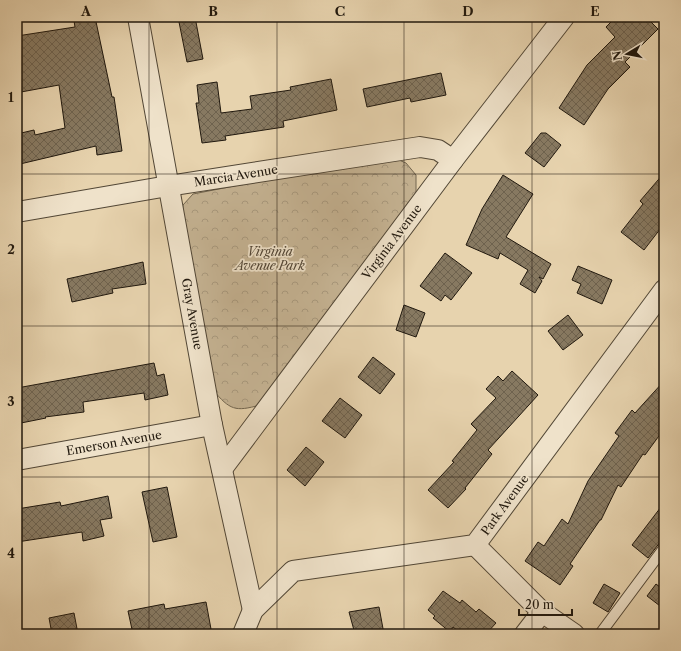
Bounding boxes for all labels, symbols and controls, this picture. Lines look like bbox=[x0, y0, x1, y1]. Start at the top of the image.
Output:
text: A bbox=[80, 3, 92, 19]
text: B bbox=[208, 3, 218, 19]
text: C bbox=[335, 3, 345, 19]
text: D bbox=[462, 3, 474, 19]
text: E bbox=[590, 3, 600, 19]
north arrow bbox=[607, 34, 647, 74]
text: N bbox=[609, 49, 625, 62]
text: 1 bbox=[8, 89, 14, 105]
street label: Marcia Avenue bbox=[193, 161, 279, 190]
street label: Virginia Avenue bbox=[358, 201, 425, 283]
text: 2 bbox=[7, 241, 15, 257]
park label: Virginia Avenue Park bbox=[233, 244, 305, 273]
street label: Gray Avenue bbox=[179, 277, 206, 351]
text: 3 bbox=[7, 393, 15, 409]
street label: Emerson Avenue bbox=[65, 427, 163, 458]
street label: Park Avenue bbox=[478, 471, 532, 538]
text: 4 bbox=[7, 545, 15, 561]
scale bar bbox=[519, 591, 572, 617]
text: 20 m bbox=[525, 597, 554, 612]

